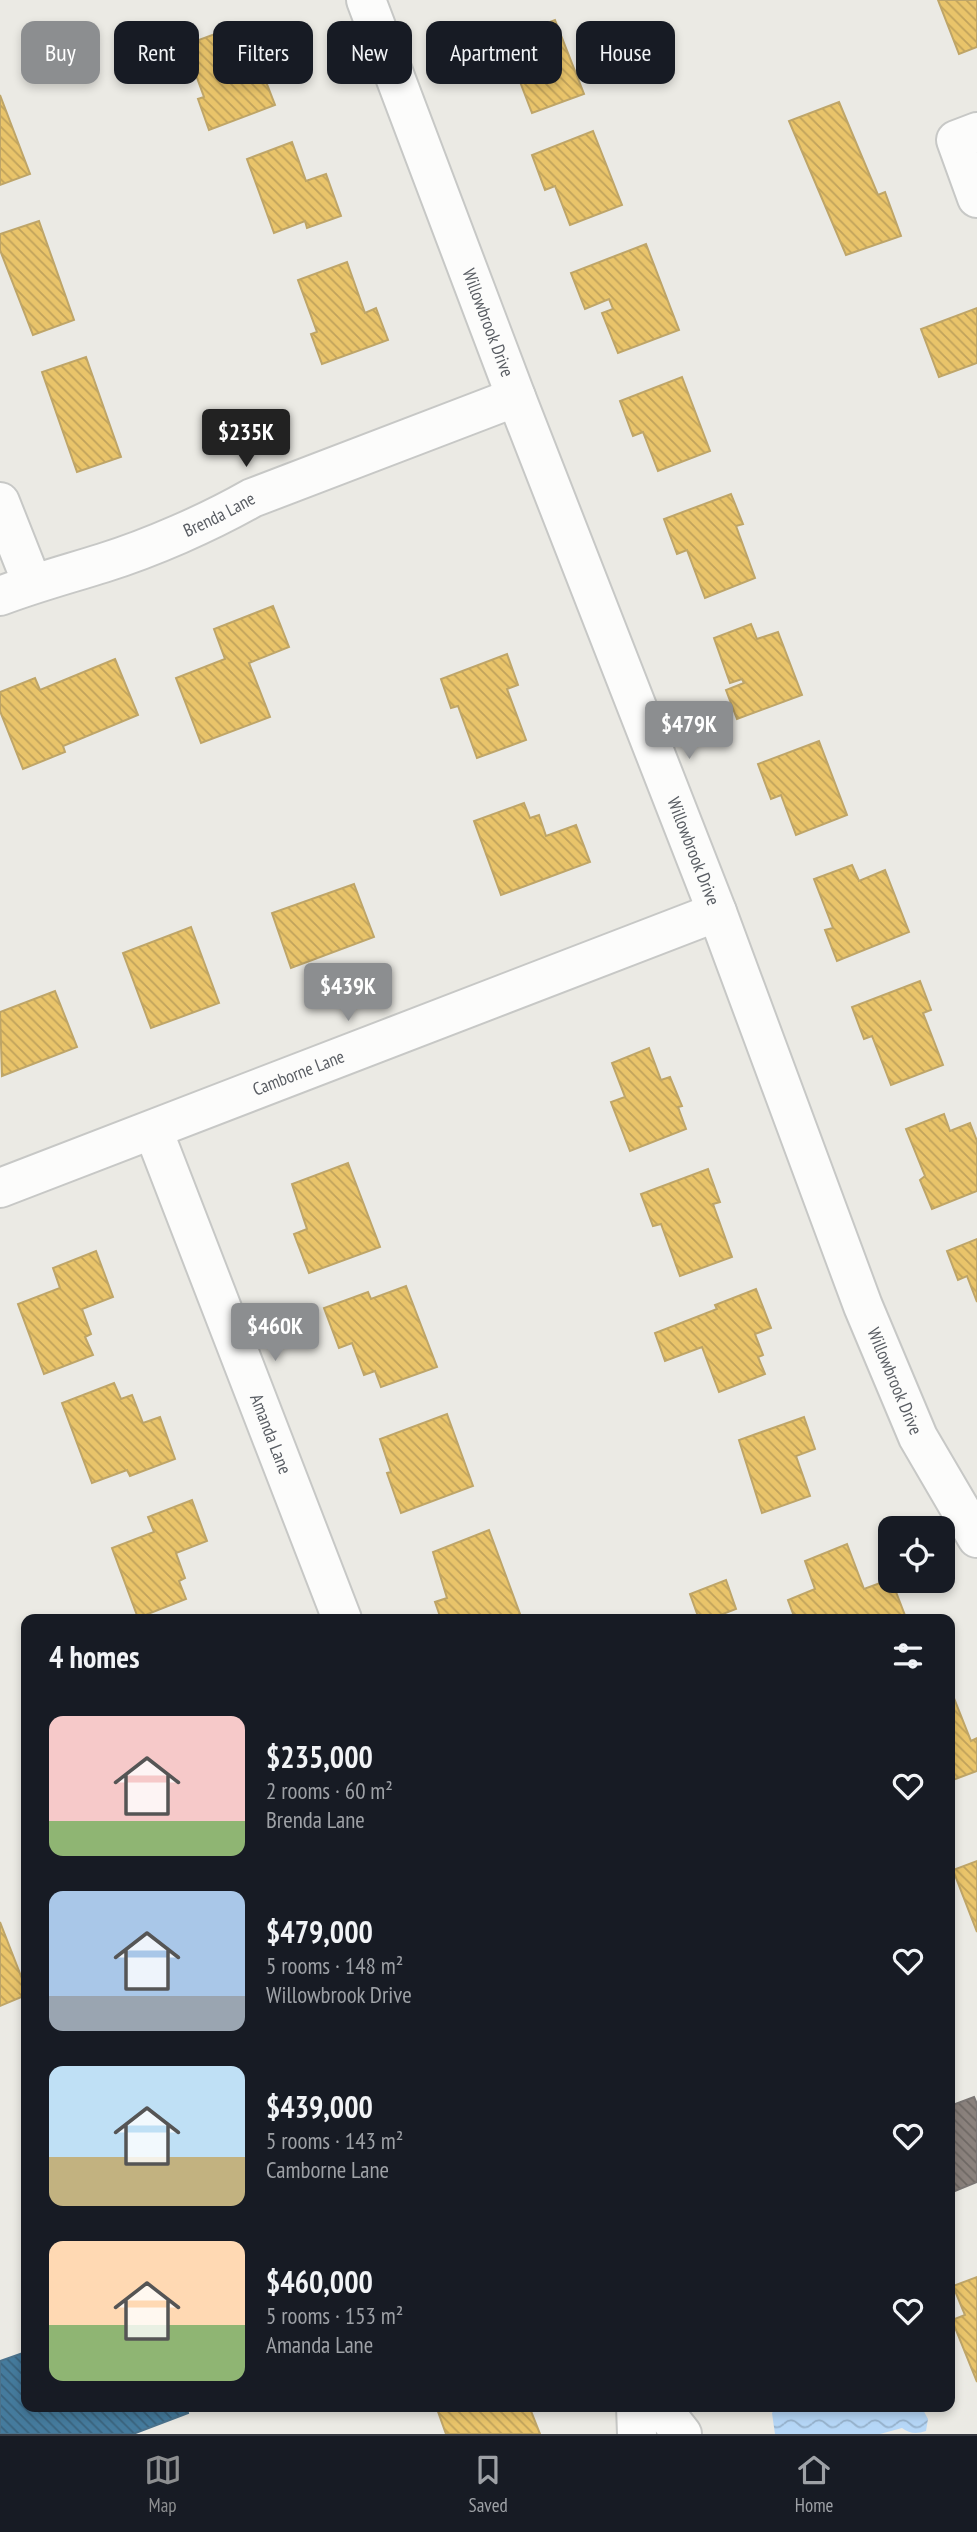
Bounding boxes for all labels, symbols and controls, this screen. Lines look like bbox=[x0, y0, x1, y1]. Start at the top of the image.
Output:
chip: Buy bbox=[21, 21, 100, 84]
chip: Rent bbox=[114, 21, 199, 84]
chip: Filters bbox=[213, 21, 313, 84]
chip: New bbox=[327, 21, 412, 84]
chip: Apartment bbox=[426, 21, 562, 84]
chip: House bbox=[576, 21, 675, 84]
street label: Willowbrook Drive bbox=[457, 265, 519, 380]
pin: $235K bbox=[197, 410, 295, 469]
text: $235K bbox=[218, 417, 274, 446]
street label: Brenda Lane bbox=[179, 487, 259, 542]
pin: $479K bbox=[640, 702, 738, 761]
text: $479K bbox=[661, 709, 717, 738]
street label: Willowbrook Drive bbox=[662, 794, 725, 908]
pin: $439K bbox=[299, 964, 397, 1023]
text: $439K bbox=[320, 971, 376, 1000]
street label: Camborne Lane bbox=[249, 1045, 348, 1101]
pin: $460K bbox=[226, 1304, 324, 1363]
text: $460K bbox=[247, 1311, 303, 1340]
street label: Willowbrook Drive bbox=[862, 1324, 928, 1438]
street label: Amanda Lane bbox=[245, 1391, 297, 1477]
map controls bbox=[878, 1516, 955, 1593]
button: locate bbox=[878, 1516, 955, 1593]
text: 4 homes bbox=[49, 1637, 140, 1676]
icon: filters bbox=[889, 1637, 927, 1675]
text: $235,000 bbox=[266, 1737, 373, 1776]
icon: home bbox=[105, 1744, 189, 1828]
icon: heart bbox=[889, 1767, 927, 1805]
text: 2 rooms · 60 m² bbox=[266, 1776, 393, 1805]
text: Brenda Lane bbox=[266, 1805, 365, 1834]
text: $479,000 bbox=[266, 1912, 373, 1951]
icon: home bbox=[105, 1919, 189, 2003]
icon: heart bbox=[889, 1942, 927, 1980]
text: 5 rooms · 148 m² bbox=[266, 1951, 403, 1980]
text: Willowbrook Drive bbox=[266, 1980, 412, 2009]
text: $439,000 bbox=[266, 2087, 373, 2126]
icon: home bbox=[105, 2094, 189, 2178]
icon: heart bbox=[889, 2117, 927, 2155]
text: 5 rooms · 143 m² bbox=[266, 2126, 403, 2155]
text: Camborne Lane bbox=[266, 2155, 389, 2184]
text: $460,000 bbox=[266, 2262, 373, 2301]
icon: home bbox=[105, 2269, 189, 2353]
icon: heart bbox=[889, 2292, 927, 2330]
text: 5 rooms · 153 m² bbox=[266, 2301, 403, 2330]
text: Amanda Lane bbox=[266, 2330, 373, 2359]
tab: Map bbox=[144, 2451, 182, 2517]
tab: Saved bbox=[469, 2451, 508, 2517]
tab: Home bbox=[795, 2451, 833, 2517]

